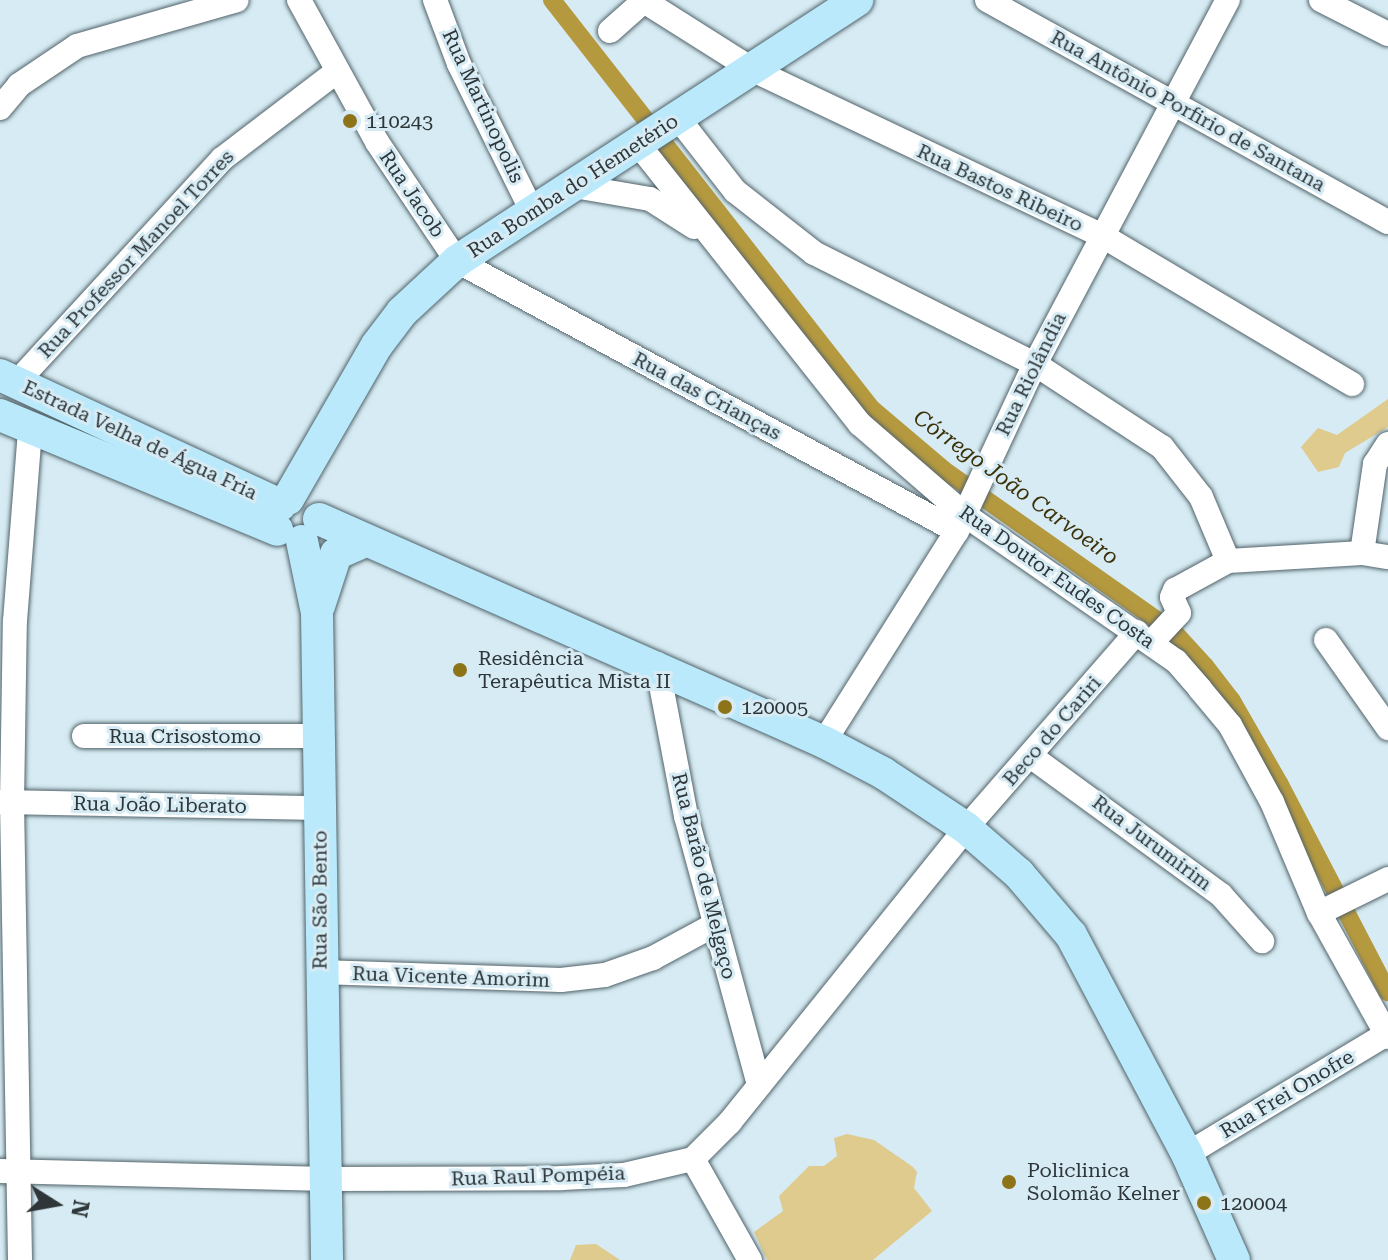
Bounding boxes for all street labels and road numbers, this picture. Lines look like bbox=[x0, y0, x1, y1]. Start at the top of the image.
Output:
street label: Rua Martinopolis bbox=[437, 25, 529, 187]
street label: Rua Antônio Porfirio de Santana bbox=[1046, 25, 1330, 197]
street label: Rua Bomba do Hemetério bbox=[463, 109, 683, 263]
street label: Rua Bastos Ribeiro bbox=[913, 139, 1087, 237]
street label: Rua Professor Manoel Torres bbox=[33, 145, 239, 363]
street label: Rua Jacob bbox=[374, 146, 450, 242]
street label: Rua Riolândia bbox=[991, 308, 1071, 440]
street label: Rua das Crianças bbox=[629, 347, 785, 445]
street label: Estrada Velha de Água Fria bbox=[19, 375, 261, 505]
street label: Rua Doutor Eudes Costa bbox=[955, 500, 1159, 654]
street label: Beco do Cariri bbox=[998, 671, 1106, 791]
street label: Rua Crisostomo bbox=[109, 724, 261, 748]
street label: Rua Barão de Melgaço bbox=[667, 770, 741, 982]
street label: Rua Jurumirim bbox=[1087, 790, 1217, 896]
street label: Rua João Liberato bbox=[73, 791, 247, 819]
street label: Rua São Bento bbox=[308, 830, 332, 970]
street label: Rua Vicente Amorim bbox=[352, 962, 550, 992]
street label: Rua Frei Onofre bbox=[1216, 1045, 1358, 1143]
street label: Rua Raul Pompéia bbox=[451, 1161, 625, 1191]

